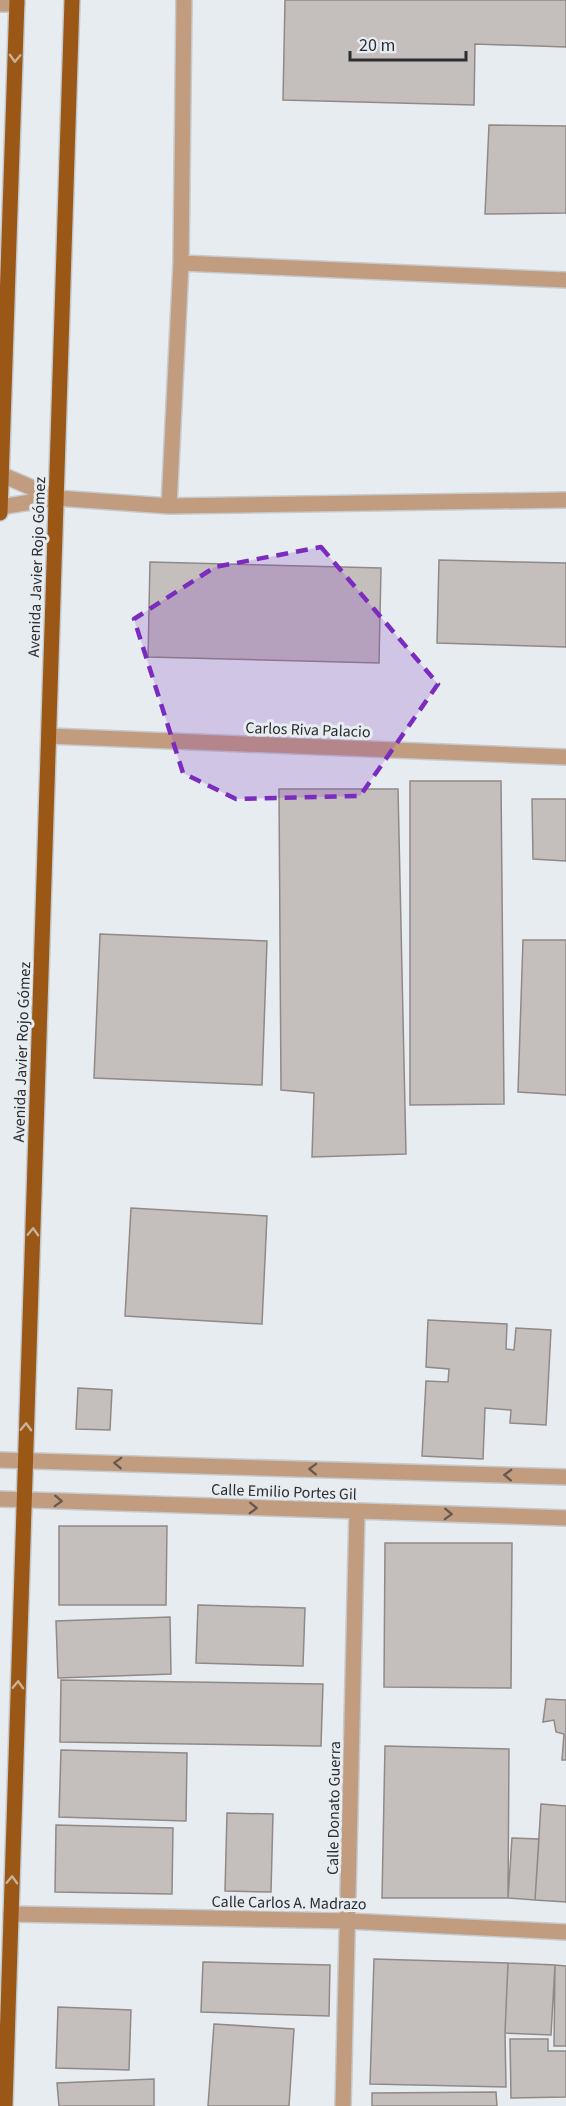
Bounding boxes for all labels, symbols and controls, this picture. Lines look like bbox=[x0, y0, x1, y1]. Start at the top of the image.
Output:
scale bar bbox=[350, 24, 466, 62]
text: 20 m bbox=[359, 33, 395, 58]
one-way arrow bbox=[8, 54, 21, 63]
street label: Avenida Javier Rojo Gómez bbox=[23, 476, 51, 658]
street label: Carlos Riva Palacio bbox=[245, 717, 371, 743]
street label: Avenida Javier Rojo Gómez bbox=[8, 961, 36, 1143]
one-way arrow bbox=[26, 1227, 39, 1236]
one-way arrow bbox=[20, 1422, 33, 1431]
one-way arrow bbox=[113, 1457, 122, 1470]
one-way arrow bbox=[308, 1463, 317, 1476]
one-way arrow bbox=[503, 1469, 512, 1482]
street label: Calle Emilio Portes Gil bbox=[211, 1478, 357, 1506]
one-way arrow bbox=[54, 1495, 63, 1508]
one-way arrow bbox=[249, 1501, 258, 1514]
one-way arrow bbox=[444, 1508, 453, 1521]
one-way arrow bbox=[12, 1680, 25, 1689]
street label: Calle Donato Guerra bbox=[322, 1741, 346, 1875]
one-way arrow bbox=[5, 1875, 18, 1884]
street label: Calle Carlos A. Madrazo bbox=[211, 1891, 367, 1915]

